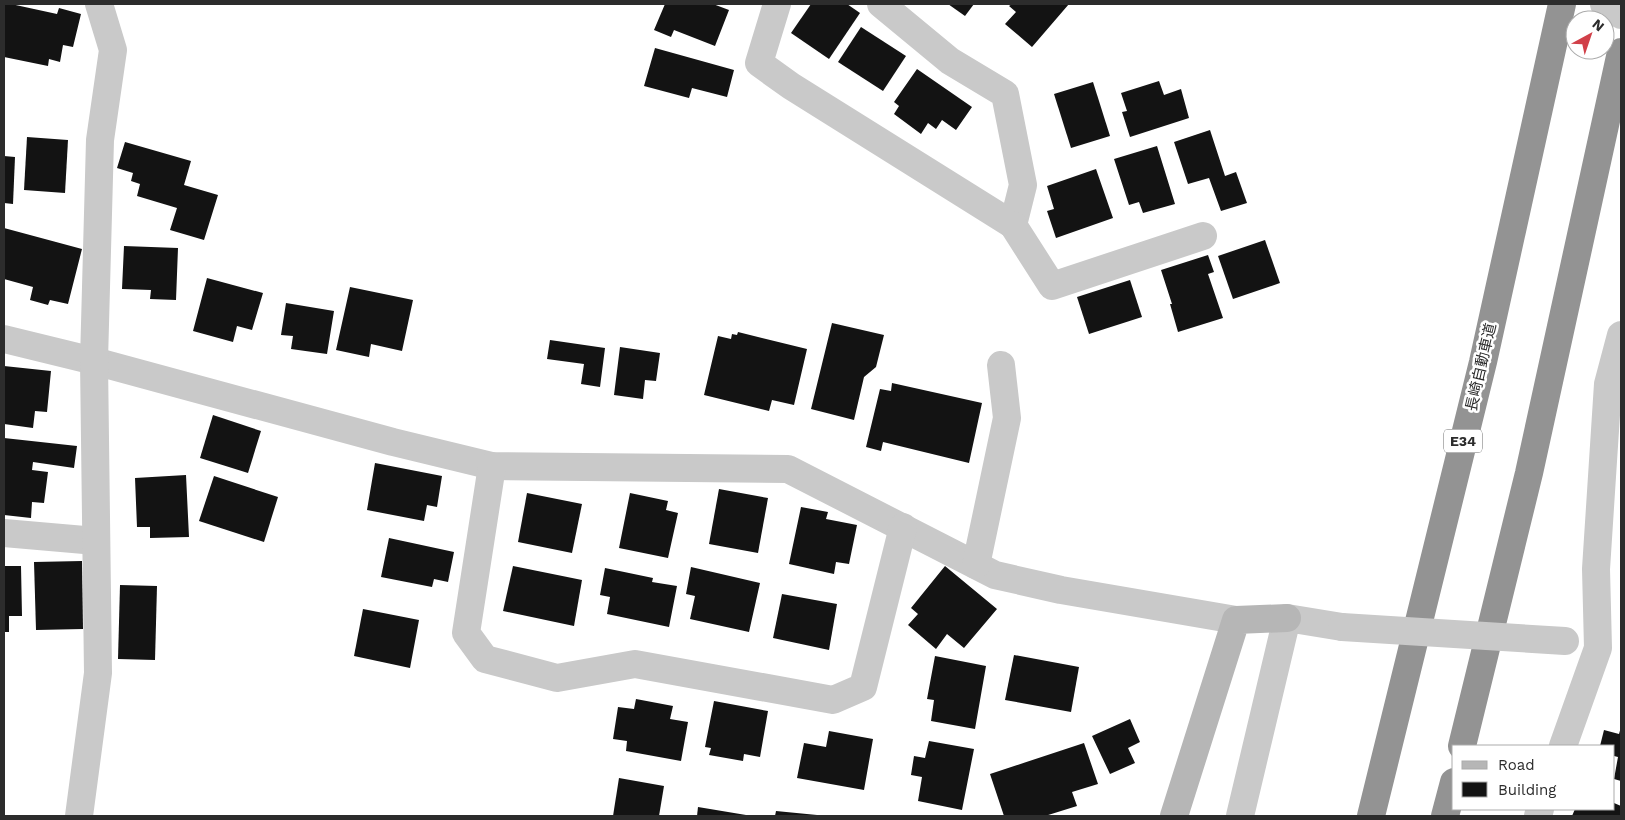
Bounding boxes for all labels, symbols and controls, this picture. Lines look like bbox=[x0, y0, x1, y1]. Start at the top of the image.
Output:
north arrow bbox=[1565, 10, 1615, 60]
text: N bbox=[1589, 16, 1607, 35]
street label: 長崎自動車道 bbox=[1462, 321, 1500, 413]
road number: E34 bbox=[1444, 430, 1482, 452]
legend bbox=[1452, 745, 1615, 810]
text: Road bbox=[1498, 756, 1535, 774]
text: Building bbox=[1498, 781, 1556, 799]

